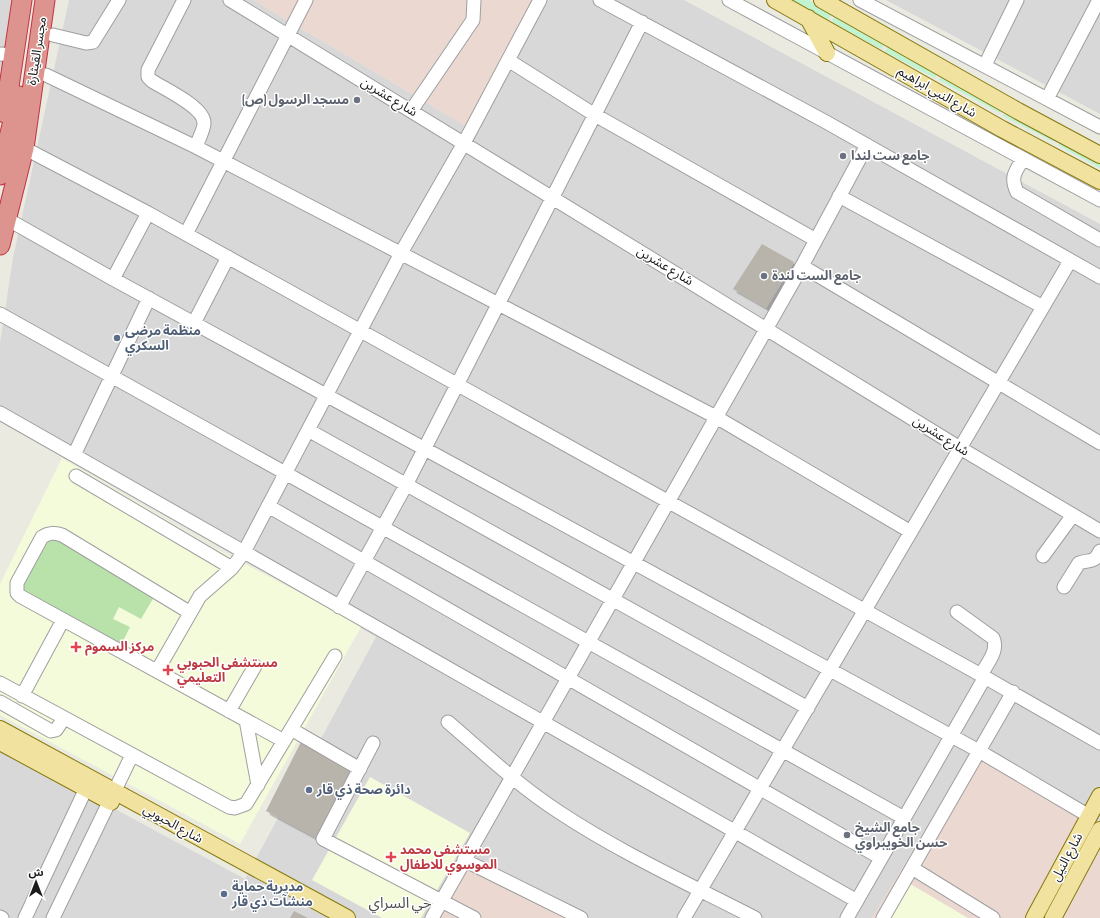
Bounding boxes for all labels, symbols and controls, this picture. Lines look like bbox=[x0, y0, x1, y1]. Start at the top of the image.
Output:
street label: مجسر القيثارة bbox=[24, 15, 50, 86]
street label: شارع النبي ابراهيم bbox=[894, 63, 979, 123]
street label: شارع عشرين bbox=[357, 74, 420, 122]
place label: مسجد الرسول (ص) bbox=[242, 92, 349, 108]
marker: مسجد الرسول (ص) bbox=[352, 95, 362, 105]
place label: جامع ست لندا bbox=[851, 148, 929, 165]
marker: جامع ست لندا bbox=[838, 151, 848, 161]
street label: شارع عشرين bbox=[633, 243, 696, 291]
place label: جامع الست لندة bbox=[772, 268, 861, 285]
marker: جامع الست لندة bbox=[759, 271, 769, 281]
place label: منظمة مرضى السكري bbox=[125, 323, 201, 356]
marker: منظمة مرضى السكري bbox=[112, 333, 122, 343]
street label: شارع عشرين bbox=[909, 412, 972, 461]
place label: مركز السموم bbox=[85, 639, 154, 656]
marker: مركز السموم bbox=[70, 641, 82, 653]
place label: مستشفى الحبوبي التعليمي bbox=[177, 655, 278, 688]
marker: مستشفى الحبوبي التعليمي bbox=[162, 664, 174, 676]
place label: دائرة صحة ذي قار bbox=[316, 782, 411, 800]
marker: دائرة صحة ذي قار bbox=[304, 785, 314, 795]
street label: شارع الحبوبي bbox=[139, 801, 206, 849]
place label: جامع الشيخ حسن الخويبراوي bbox=[855, 820, 948, 853]
marker: جامع الشيخ حسن الخويبراوي bbox=[842, 830, 852, 840]
street label: شارع النيل bbox=[1048, 830, 1088, 885]
place label: مستشفى محمد الموسوي للاطفال bbox=[400, 842, 497, 875]
marker: مستشفى محمد الموسوي للاطفال bbox=[385, 851, 397, 863]
north arrow bbox=[16, 862, 56, 902]
text: ش bbox=[28, 866, 44, 879]
place label: مديرية حماية منشآت ذي قار bbox=[231, 879, 313, 912]
marker: مديرية حماية منشآت ذي قار bbox=[219, 889, 229, 899]
district label: حي السراي bbox=[368, 894, 432, 914]

